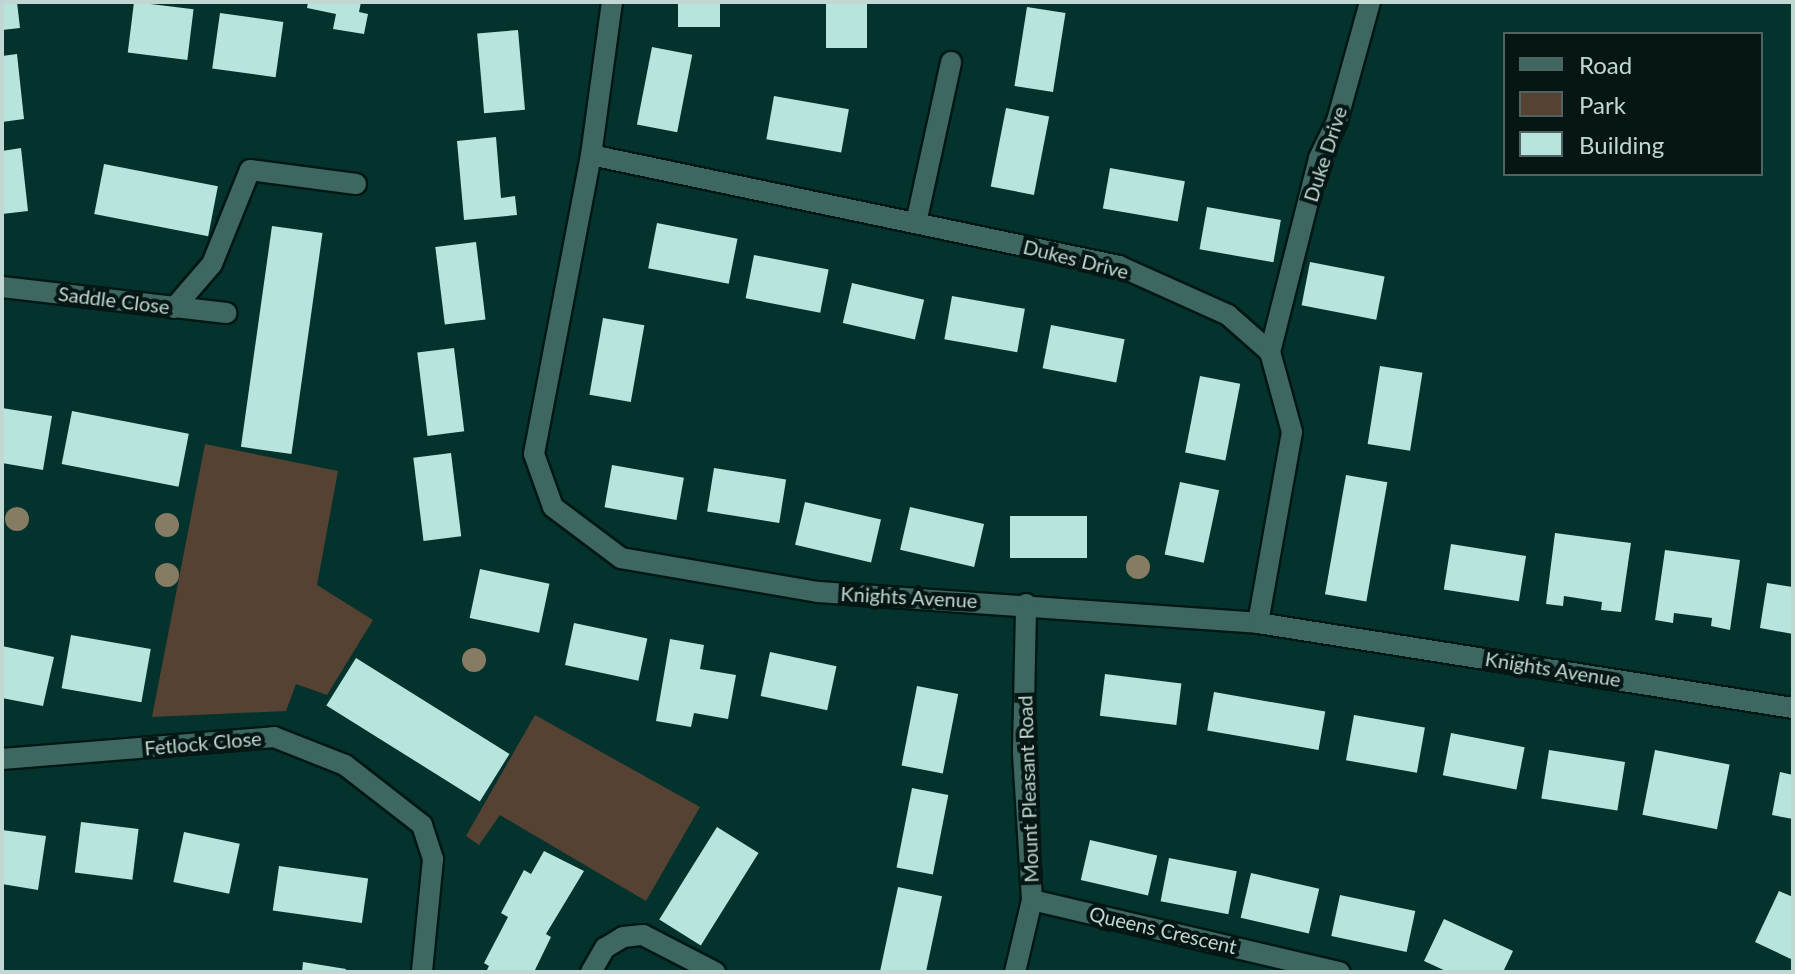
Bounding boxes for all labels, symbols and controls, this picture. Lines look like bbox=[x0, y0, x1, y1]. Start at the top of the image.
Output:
legend bbox=[1503, 32, 1763, 176]
text: Road bbox=[1579, 50, 1632, 79]
text: Park bbox=[1579, 90, 1626, 119]
street label: Duke Drive bbox=[1298, 103, 1352, 205]
text: Building bbox=[1579, 130, 1664, 159]
street label: Dukes Drive bbox=[1021, 234, 1131, 284]
street label: Saddle Close bbox=[57, 281, 171, 319]
street label: Knights Avenue bbox=[840, 581, 978, 613]
street label: Knights Avenue bbox=[1483, 646, 1623, 692]
street label: Mount Pleasant Road bbox=[1013, 695, 1043, 883]
street label: Fetlock Close bbox=[143, 726, 263, 760]
street label: Queens Crescent bbox=[1087, 901, 1239, 959]

